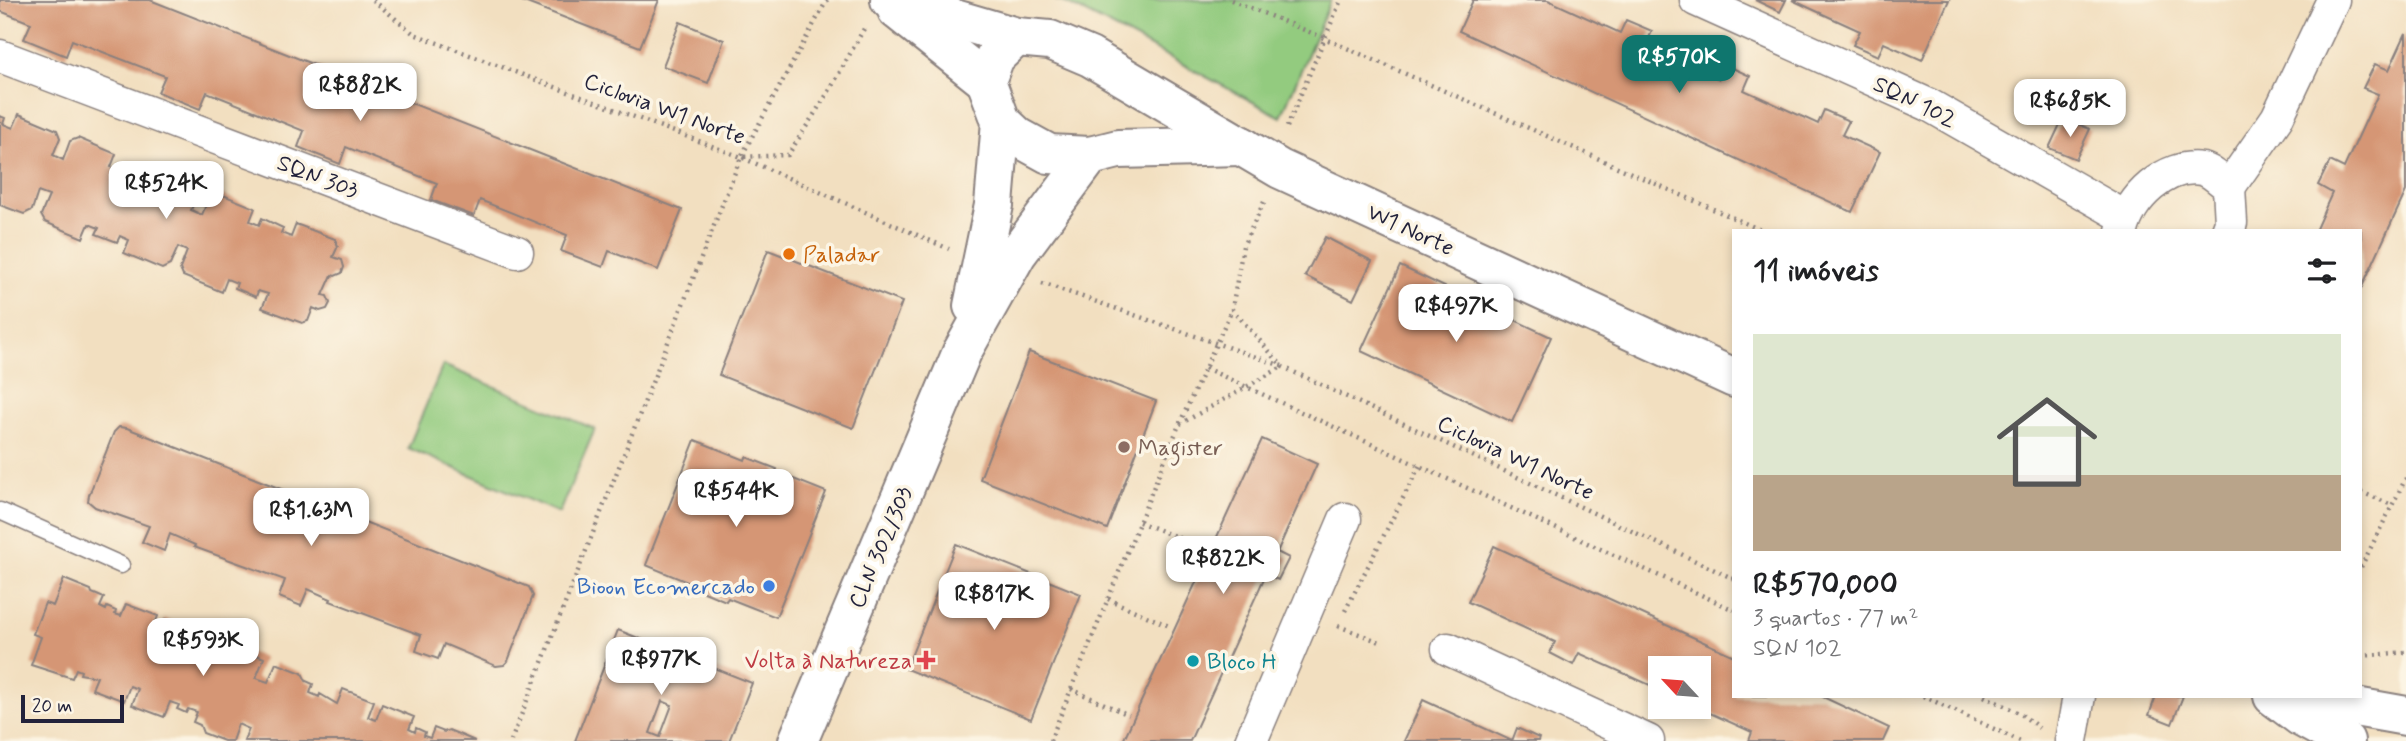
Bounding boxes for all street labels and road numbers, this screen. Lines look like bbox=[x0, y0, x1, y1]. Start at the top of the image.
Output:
street label: Ciclovia W1 Norte bbox=[579, 67, 749, 153]
street label: SQN 102 bbox=[1868, 70, 1961, 136]
street label: SQN 303 bbox=[273, 149, 362, 207]
street label: W1 Norte bbox=[1362, 198, 1458, 264]
street label: Ciclovia W1 Norte bbox=[1432, 409, 1598, 508]
street label: CLN 302/303 bbox=[843, 482, 921, 613]

